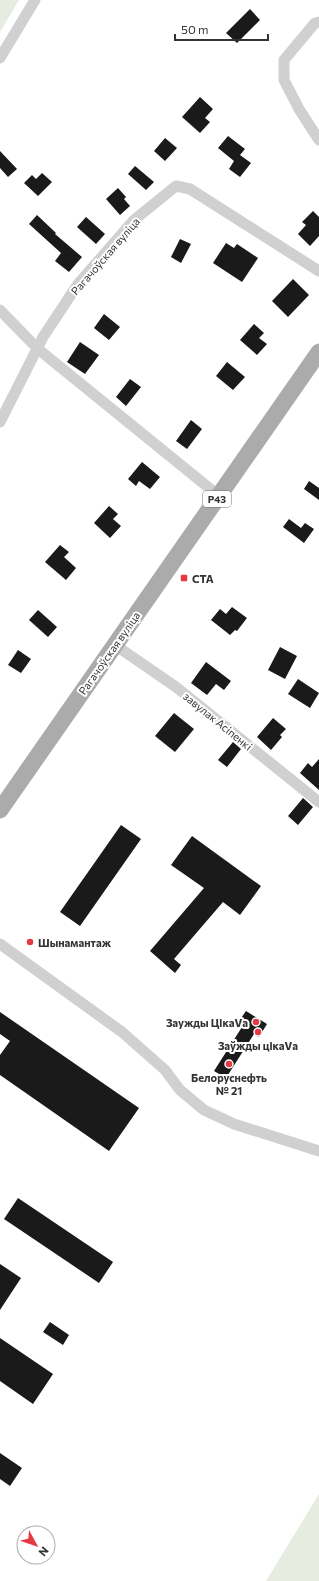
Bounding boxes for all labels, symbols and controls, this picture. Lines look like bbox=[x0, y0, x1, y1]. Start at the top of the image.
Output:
scale bar bbox=[175, 16, 268, 42]
text: 50 m bbox=[181, 22, 209, 36]
street label: Рагачоўская вуліца bbox=[68, 215, 142, 297]
road number: Р43 bbox=[203, 491, 231, 507]
place label: СТА bbox=[192, 572, 214, 585]
marker: СТА bbox=[179, 573, 189, 583]
street label: Рагачоўская вуліца bbox=[76, 609, 142, 697]
street label: завулак Асіпенкі bbox=[181, 689, 255, 753]
place label: Шынамантаж bbox=[38, 936, 112, 949]
marker: Шынамантаж bbox=[25, 937, 35, 947]
place label: Заужды ЦікаVа bbox=[166, 1016, 248, 1029]
marker: Заужды ЦікаVа bbox=[251, 1017, 261, 1027]
marker: Заўжды цікаVа bbox=[253, 1027, 263, 1037]
place label: Заўжды цікаVа bbox=[218, 1039, 298, 1052]
marker: Белоруснефть № 21 bbox=[224, 1059, 234, 1069]
place label: Белоруснефть № 21 bbox=[191, 1071, 267, 1097]
north arrow bbox=[16, 1525, 56, 1565]
text: N bbox=[36, 1544, 52, 1559]

